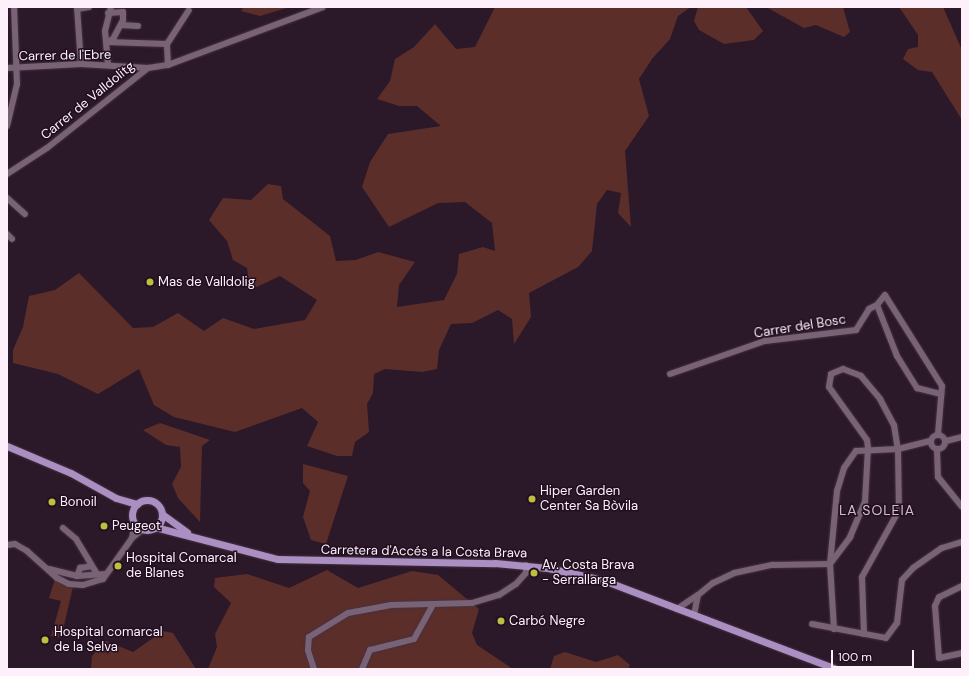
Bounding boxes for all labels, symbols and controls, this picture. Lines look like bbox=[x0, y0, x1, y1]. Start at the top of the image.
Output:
street label: Carrer de l'Ebre bbox=[18, 47, 112, 65]
street label: Carrer de Valldolitg bbox=[38, 59, 138, 143]
place label: Mas de Valldolig bbox=[158, 274, 255, 290]
marker: Mas de Valldolig bbox=[145, 277, 155, 287]
street label: Carrer del Bosc bbox=[753, 312, 847, 342]
place label: Hiper Garden Center Sa Bòvila bbox=[540, 484, 638, 515]
place label: Bonoil bbox=[60, 494, 97, 510]
marker: Hiper Garden Center Sa Bòvila bbox=[527, 494, 537, 504]
marker: Bonoil bbox=[47, 497, 57, 507]
district label: LA SOLEIA bbox=[839, 502, 915, 518]
place label: Peugeot bbox=[112, 518, 161, 534]
marker: Peugeot bbox=[99, 521, 109, 531]
street label: Carretera d'Accés a la Costa Brava bbox=[321, 542, 527, 562]
place label: Hospital Comarcal de Blanes bbox=[126, 551, 237, 582]
place label: Av. Costa Brava - Serrallarga bbox=[542, 558, 634, 589]
marker: Hospital Comarcal de Blanes bbox=[113, 561, 123, 571]
marker: Av. Costa Brava - Serrallarga bbox=[529, 568, 539, 578]
place label: Carbó Negre bbox=[509, 613, 585, 629]
marker: Carbó Negre bbox=[496, 616, 506, 626]
place label: Hospital comarcal de la Selva bbox=[54, 625, 163, 656]
marker: Hospital comarcal de la Selva bbox=[39, 634, 51, 646]
scale bar bbox=[833, 642, 916, 668]
text: 100 m bbox=[838, 649, 872, 665]

